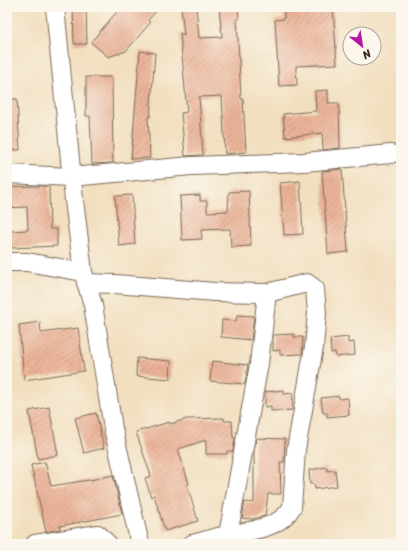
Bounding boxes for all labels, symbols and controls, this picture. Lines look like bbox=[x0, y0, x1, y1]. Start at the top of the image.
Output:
north arrow bbox=[342, 26, 382, 66]
text: N bbox=[358, 44, 376, 65]

